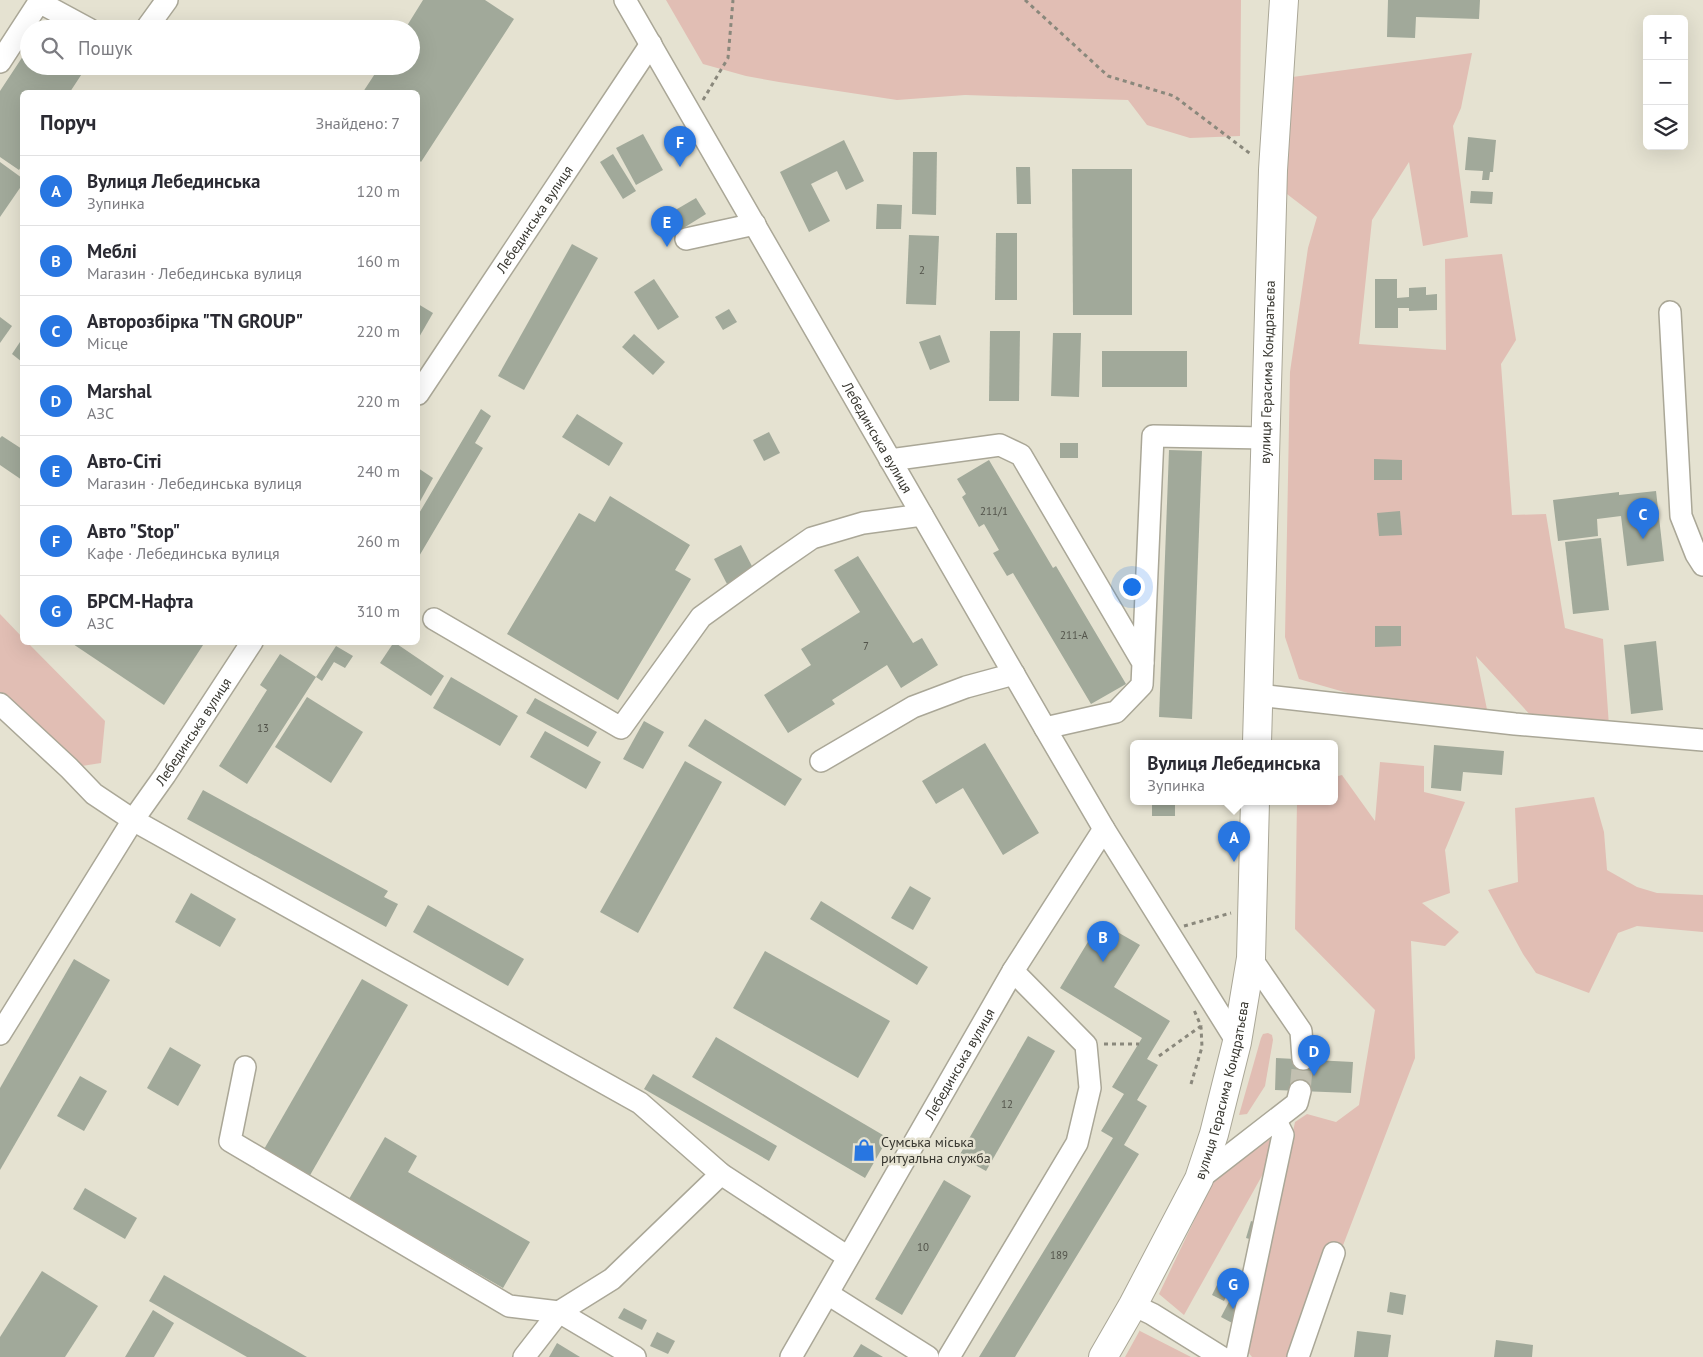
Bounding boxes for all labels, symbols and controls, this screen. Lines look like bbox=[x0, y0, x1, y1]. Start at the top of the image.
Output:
map controls bbox=[1643, 15, 1688, 150]
button: + bbox=[1643, 15, 1688, 60]
search box bbox=[20, 20, 420, 75]
icon: search bbox=[38, 34, 66, 62]
text: Пошук bbox=[78, 36, 133, 60]
button: − bbox=[1643, 60, 1688, 105]
button: layers bbox=[1643, 105, 1688, 150]
text: Поруч bbox=[40, 109, 96, 136]
text: Знайдено: 7 bbox=[316, 113, 400, 133]
pin: F bbox=[664, 126, 696, 167]
street label: Лебединська вулиця bbox=[492, 162, 577, 277]
text: Вулиця Лебединська bbox=[87, 169, 260, 193]
text: A bbox=[51, 181, 61, 201]
text: 120 m bbox=[357, 181, 400, 201]
text: Зупинка bbox=[87, 193, 145, 213]
pin: E bbox=[651, 206, 683, 247]
text: Меблі bbox=[87, 239, 137, 263]
text: B bbox=[51, 251, 61, 271]
text: 160 m bbox=[357, 251, 400, 271]
text: Магазин · Лебединська вулиця bbox=[87, 263, 302, 283]
house number: 2 bbox=[919, 263, 925, 277]
street label: вулиця Герасима Кондратьєва bbox=[1256, 280, 1279, 464]
text: Авторозбірка "TN GROUP" bbox=[87, 309, 303, 333]
text: C bbox=[52, 321, 60, 341]
text: 220 m bbox=[357, 321, 400, 341]
text: Місце bbox=[87, 333, 128, 353]
street label: Лебединська вулиця bbox=[838, 378, 917, 496]
text: Marshal bbox=[87, 379, 152, 403]
text: D bbox=[51, 391, 61, 411]
text: 220 m bbox=[357, 391, 400, 411]
text: АЗС bbox=[87, 403, 114, 423]
text: Авто-Сіті bbox=[87, 449, 162, 473]
text: E bbox=[52, 461, 60, 481]
text: 240 m bbox=[357, 461, 400, 481]
text: Магазин · Лебединська вулиця bbox=[87, 473, 302, 493]
pin: C bbox=[1627, 498, 1659, 539]
house number: 211/1 bbox=[980, 504, 1008, 518]
text: Авто "Stop" bbox=[87, 519, 180, 543]
text: F bbox=[52, 531, 60, 551]
text: 260 m bbox=[357, 531, 400, 551]
text: Кафе · Лебединська вулиця bbox=[87, 543, 280, 563]
your location bbox=[1119, 574, 1145, 600]
text: БРСМ-Нафта bbox=[87, 589, 193, 613]
text: G bbox=[51, 601, 61, 621]
text: 310 m bbox=[357, 601, 400, 621]
text: АЗС bbox=[87, 613, 114, 633]
house number: 211-А bbox=[1060, 628, 1089, 642]
house number: 7 bbox=[863, 639, 869, 653]
street label: Лебединська вулиця bbox=[151, 674, 235, 790]
house number: 13 bbox=[257, 721, 269, 735]
popup bbox=[1130, 740, 1338, 805]
text: Вулиця Лебединська bbox=[1147, 751, 1321, 775]
text: Зупинка bbox=[1147, 775, 1205, 795]
pin: A bbox=[1218, 821, 1250, 862]
pin: B bbox=[1087, 921, 1119, 962]
street label: вулиця Герасима Кондратьєва bbox=[1190, 1000, 1253, 1182]
street label: Лебединська вулиця bbox=[920, 1005, 999, 1124]
pin: D bbox=[1298, 1035, 1330, 1076]
house number: 12 bbox=[1001, 1097, 1013, 1111]
place label: Сумська міська ритуальна служба bbox=[881, 1133, 991, 1167]
shop icon: Сумська міська ритуальна служба bbox=[851, 1137, 877, 1163]
house number: 10 bbox=[917, 1240, 929, 1254]
house number: 189 bbox=[1050, 1248, 1068, 1262]
pin: G bbox=[1217, 1268, 1249, 1309]

